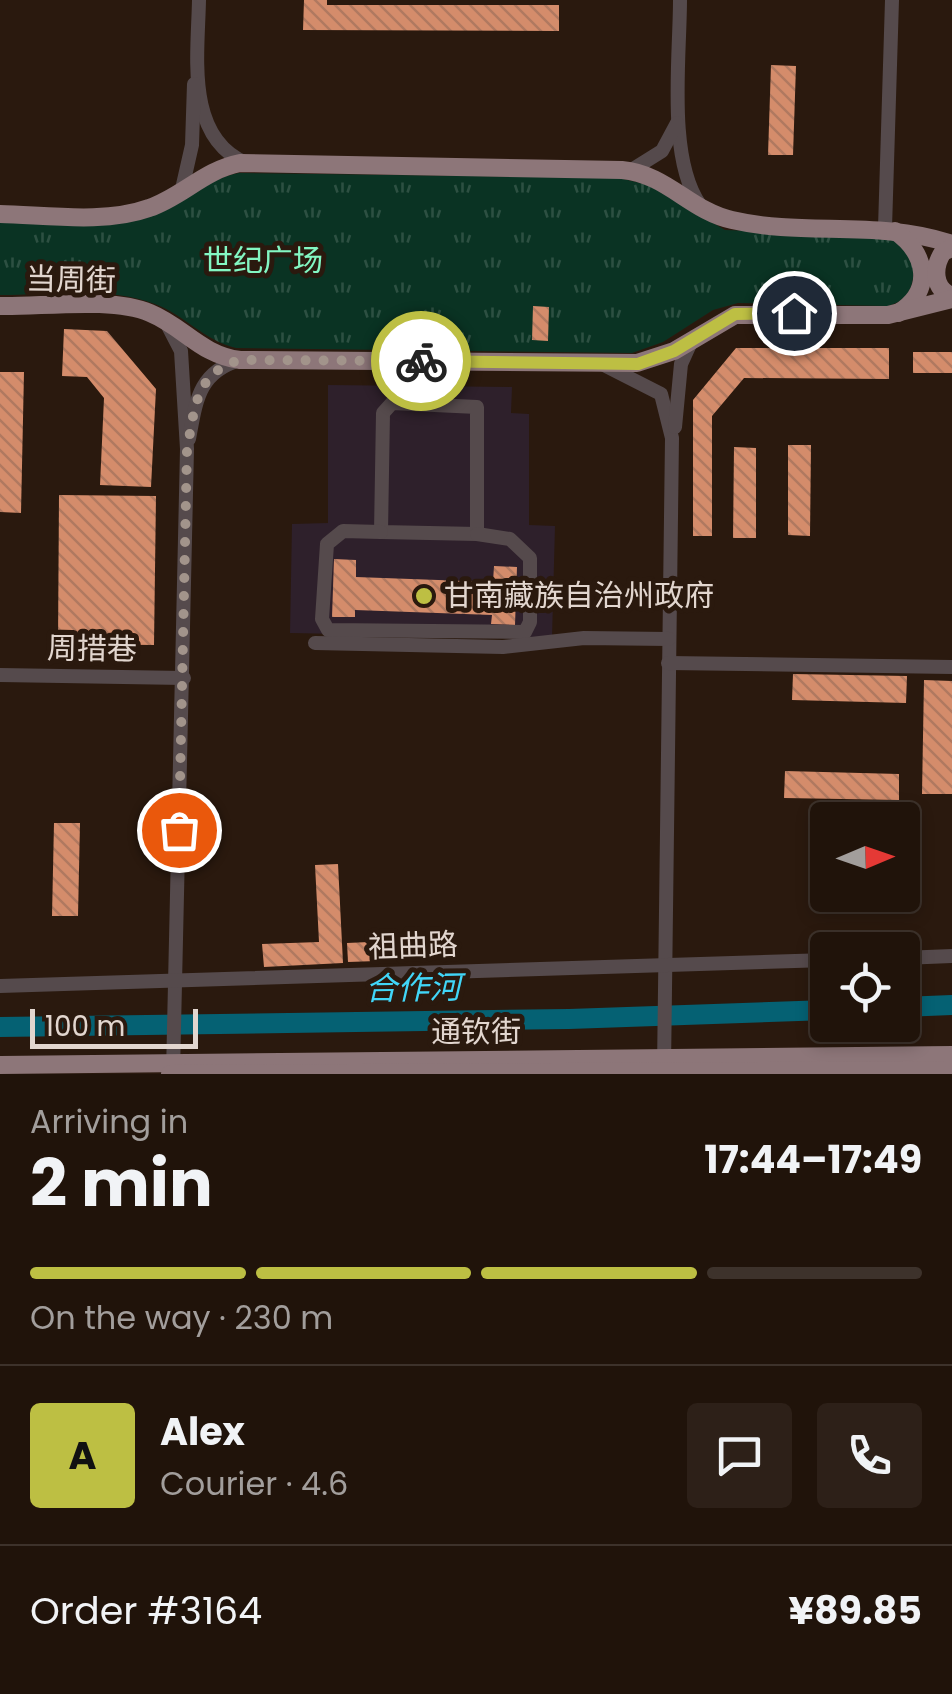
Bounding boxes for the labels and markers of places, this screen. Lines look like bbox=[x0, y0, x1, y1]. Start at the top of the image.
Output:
pin bbox=[752, 271, 837, 356]
place label: 甘南藏族自治州政府 bbox=[444, 574, 714, 617]
marker: 甘南藏族自治州政府 bbox=[413, 585, 435, 607]
pin bbox=[137, 788, 222, 873]

